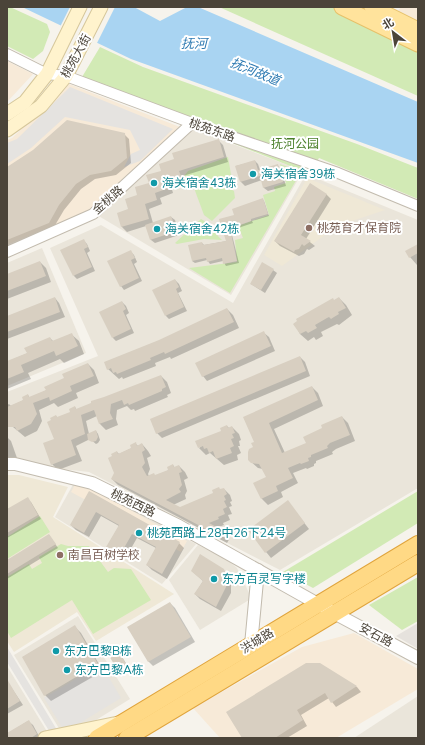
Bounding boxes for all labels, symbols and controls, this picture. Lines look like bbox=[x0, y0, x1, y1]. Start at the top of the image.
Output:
north arrow bbox=[373, 12, 413, 52]
text: 北 bbox=[380, 15, 397, 33]
street label: 桃苑大街 bbox=[57, 31, 95, 81]
water label: 抚河 bbox=[181, 35, 210, 53]
water label: 抚河故道 bbox=[228, 54, 284, 91]
street label: 桃苑东路 bbox=[187, 115, 237, 145]
park label: 抚河公园 bbox=[271, 136, 319, 152]
place label: 海关宿舍39栋 bbox=[261, 166, 335, 182]
marker: 海关宿舍39栋 bbox=[248, 169, 258, 179]
place label: 海关宿舍43栋 bbox=[162, 175, 236, 191]
marker: 海关宿舍43栋 bbox=[149, 178, 159, 188]
street label: 金桃路 bbox=[89, 182, 127, 218]
place label: 桃苑育才保育院 bbox=[317, 220, 401, 236]
place label: 海关宿舍42栋 bbox=[165, 221, 239, 237]
marker: 桃苑育才保育院 bbox=[304, 223, 314, 233]
marker: 海关宿舍42栋 bbox=[152, 224, 162, 234]
street label: 桃苑西路 bbox=[108, 485, 158, 521]
place label: 桃苑西路上28中26下24号 bbox=[147, 525, 286, 541]
marker: 桃苑西路上28中26下24号 bbox=[134, 528, 144, 538]
place label: 南昌百树学校 bbox=[68, 547, 140, 563]
marker: 南昌百树学校 bbox=[55, 550, 65, 560]
place label: 东方百灵写字楼 bbox=[222, 571, 306, 587]
marker: 东方百灵写字楼 bbox=[209, 574, 219, 584]
street label: 安石路 bbox=[356, 619, 396, 651]
street label: 洪城路 bbox=[237, 625, 277, 657]
place label: 东方巴黎B栋 bbox=[64, 643, 132, 659]
marker: 东方巴黎B栋 bbox=[51, 646, 61, 656]
place label: 东方巴黎A栋 bbox=[75, 662, 144, 678]
marker: 东方巴黎A栋 bbox=[62, 665, 72, 675]

